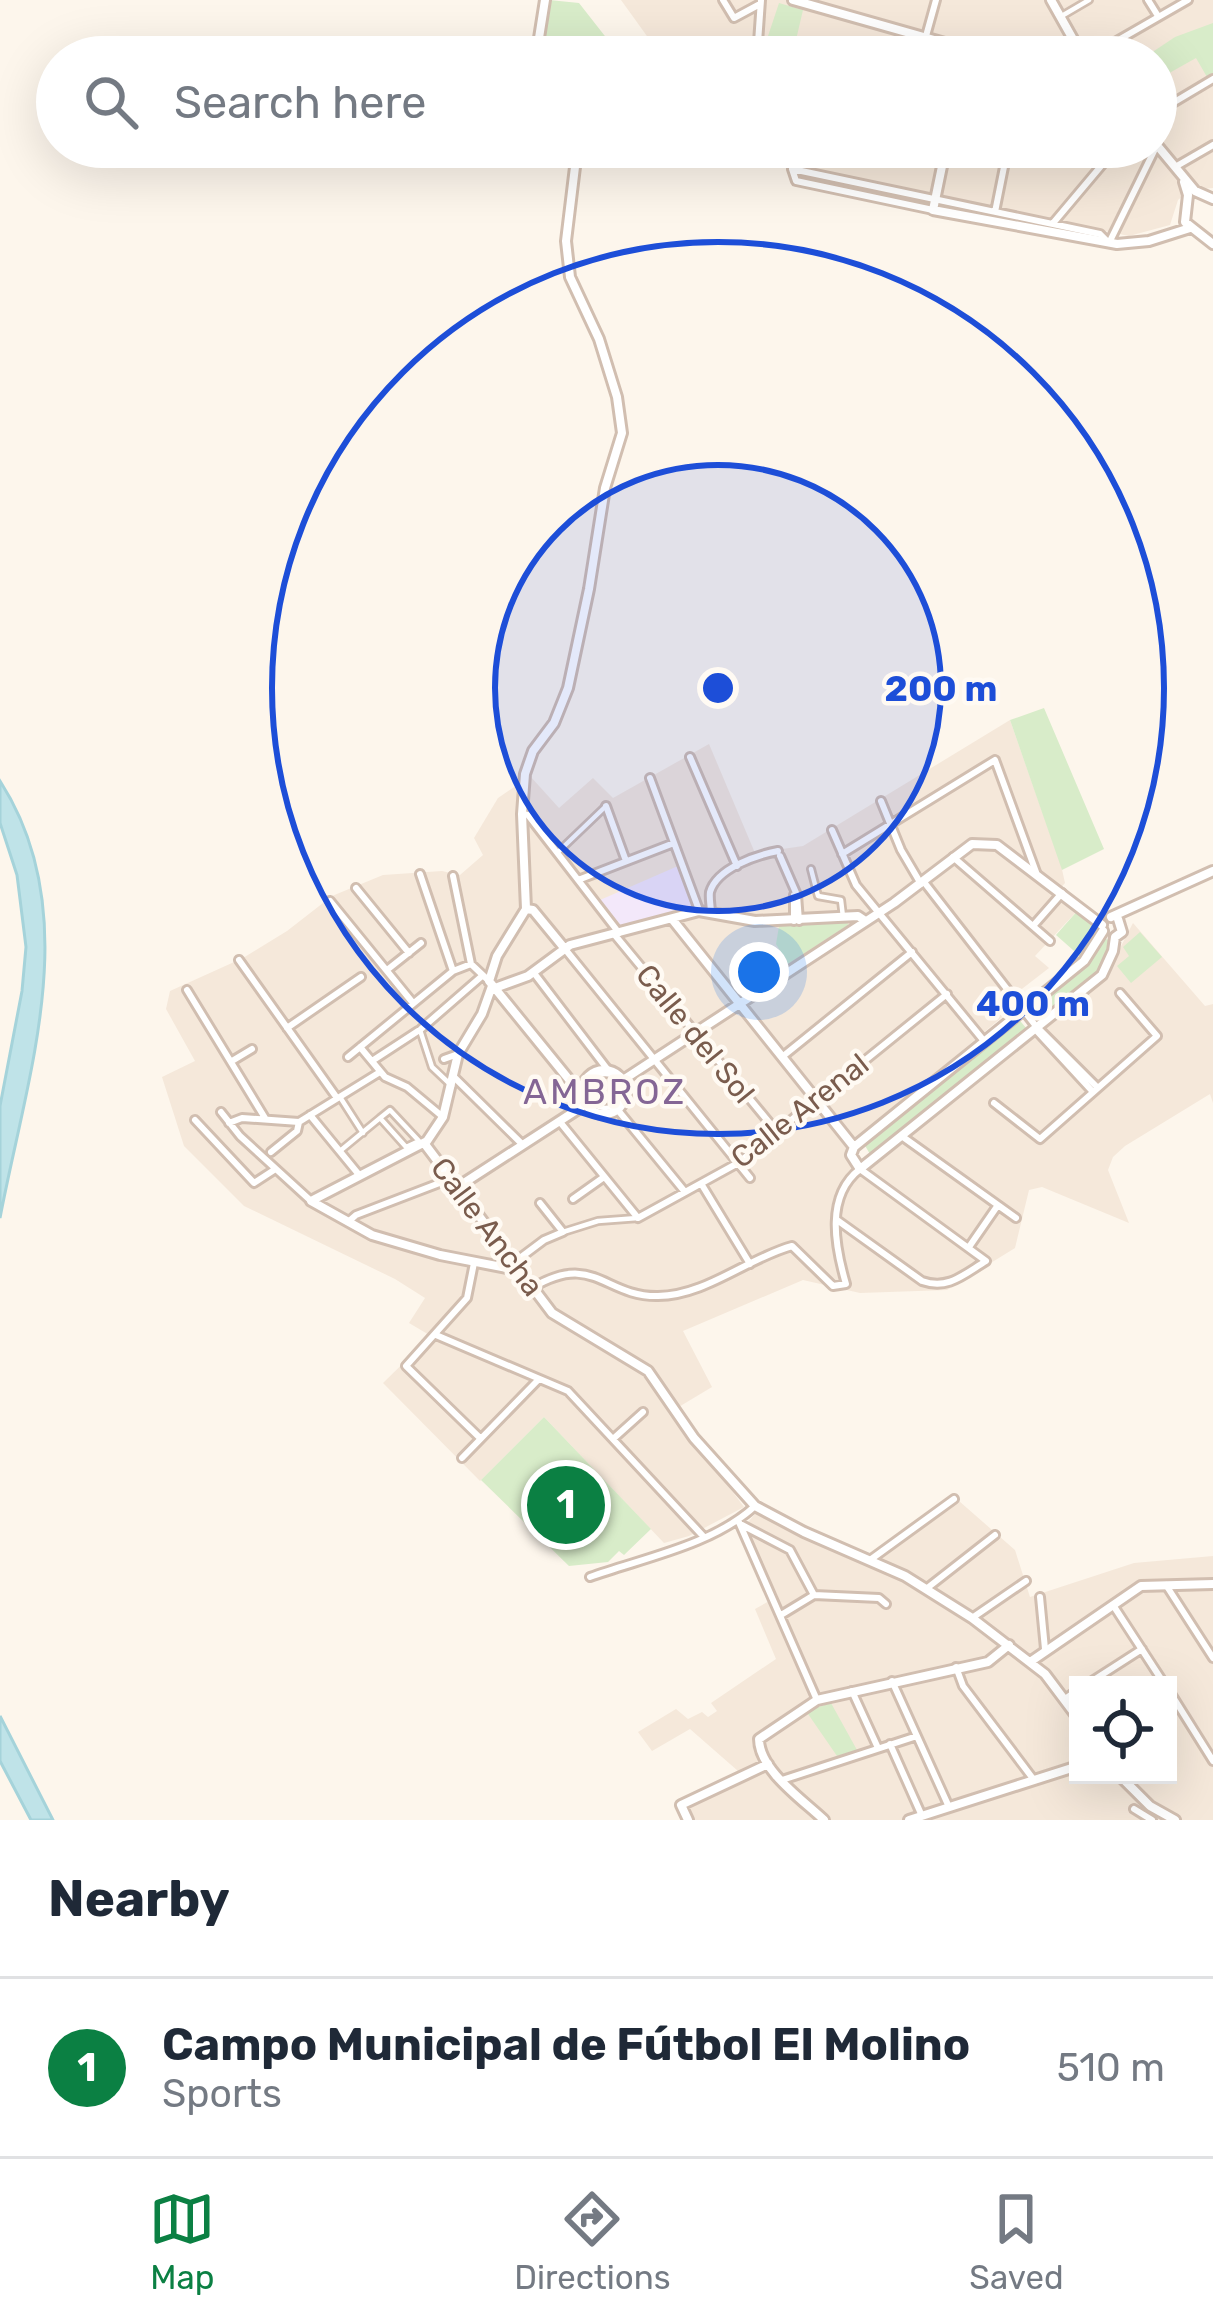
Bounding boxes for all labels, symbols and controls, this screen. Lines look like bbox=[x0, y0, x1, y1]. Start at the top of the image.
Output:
search box bbox=[36, 36, 1177, 168]
icon: search bbox=[78, 69, 144, 135]
text: Search here bbox=[174, 76, 426, 129]
centre of rings bbox=[697, 667, 739, 709]
text: 200 m bbox=[884, 667, 998, 710]
your location bbox=[729, 942, 789, 1002]
street label: Calle del Sol bbox=[628, 957, 762, 1111]
text: 400 m bbox=[976, 982, 1090, 1025]
street label: Calle Arenal bbox=[724, 1046, 876, 1176]
district label: AMBROZ bbox=[523, 1070, 687, 1113]
street label: Calle Ancha bbox=[423, 1151, 551, 1303]
pin: 1 bbox=[527, 1460, 605, 1550]
map controls bbox=[1069, 1676, 1177, 1784]
button: locate bbox=[1069, 1676, 1177, 1784]
text: Nearby bbox=[48, 1868, 230, 1929]
text: Campo Municipal de Fútbol El Molino bbox=[162, 2018, 970, 2071]
text: 1 bbox=[77, 2045, 97, 2091]
text: 510 m bbox=[1057, 2045, 1165, 2091]
text: Sports bbox=[162, 2071, 282, 2117]
tab: Map bbox=[149, 2186, 215, 2297]
tab: Directions bbox=[514, 2186, 671, 2297]
tab: Saved bbox=[969, 2186, 1064, 2297]

